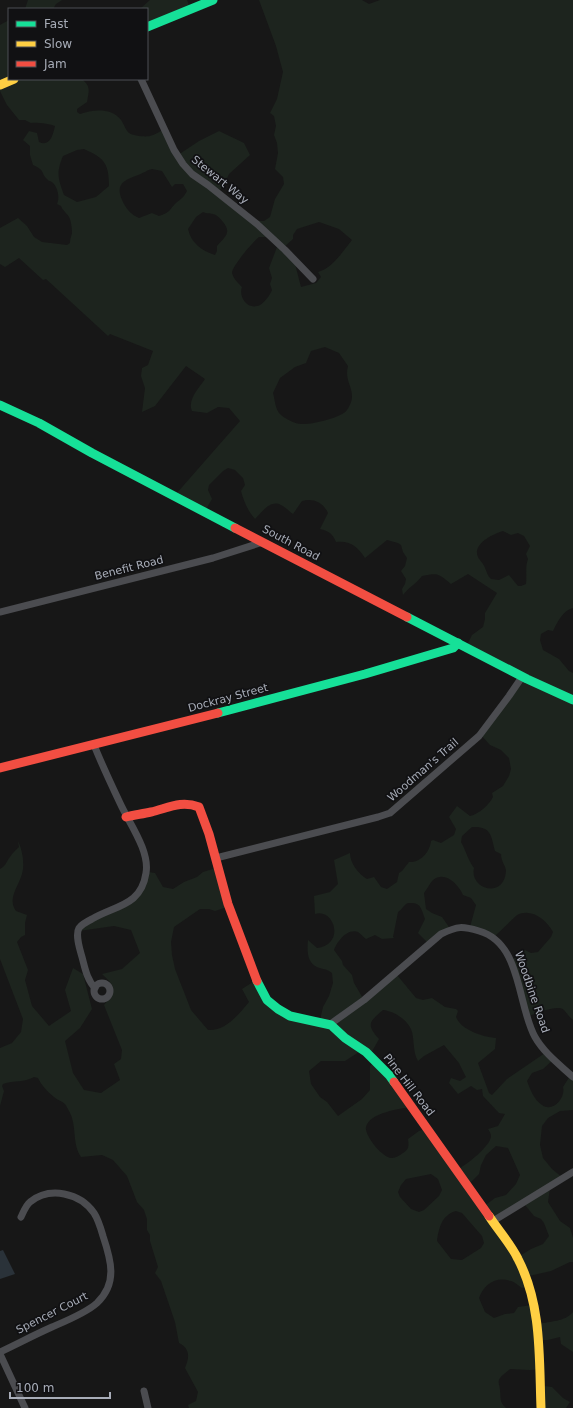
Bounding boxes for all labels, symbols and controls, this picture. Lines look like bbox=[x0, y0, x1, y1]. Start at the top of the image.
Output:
legend bbox=[8, 8, 148, 80]
text: Fast bbox=[44, 17, 68, 31]
text: Slow bbox=[44, 37, 72, 51]
text: Jam bbox=[43, 57, 67, 71]
street label: Stewart Way bbox=[189, 153, 251, 207]
street label: South Road bbox=[260, 522, 322, 564]
street label: Benefit Road bbox=[93, 553, 165, 583]
street label: Dockray Street bbox=[187, 681, 270, 715]
street label: Woodman's Trail bbox=[385, 736, 461, 804]
street label: Woodbine Road bbox=[512, 949, 552, 1035]
street label: Pine Hill Road bbox=[381, 1051, 437, 1119]
street label: Spencer Court bbox=[14, 1289, 91, 1337]
scale bar bbox=[10, 1374, 110, 1400]
text: 100 m bbox=[16, 1381, 54, 1395]

